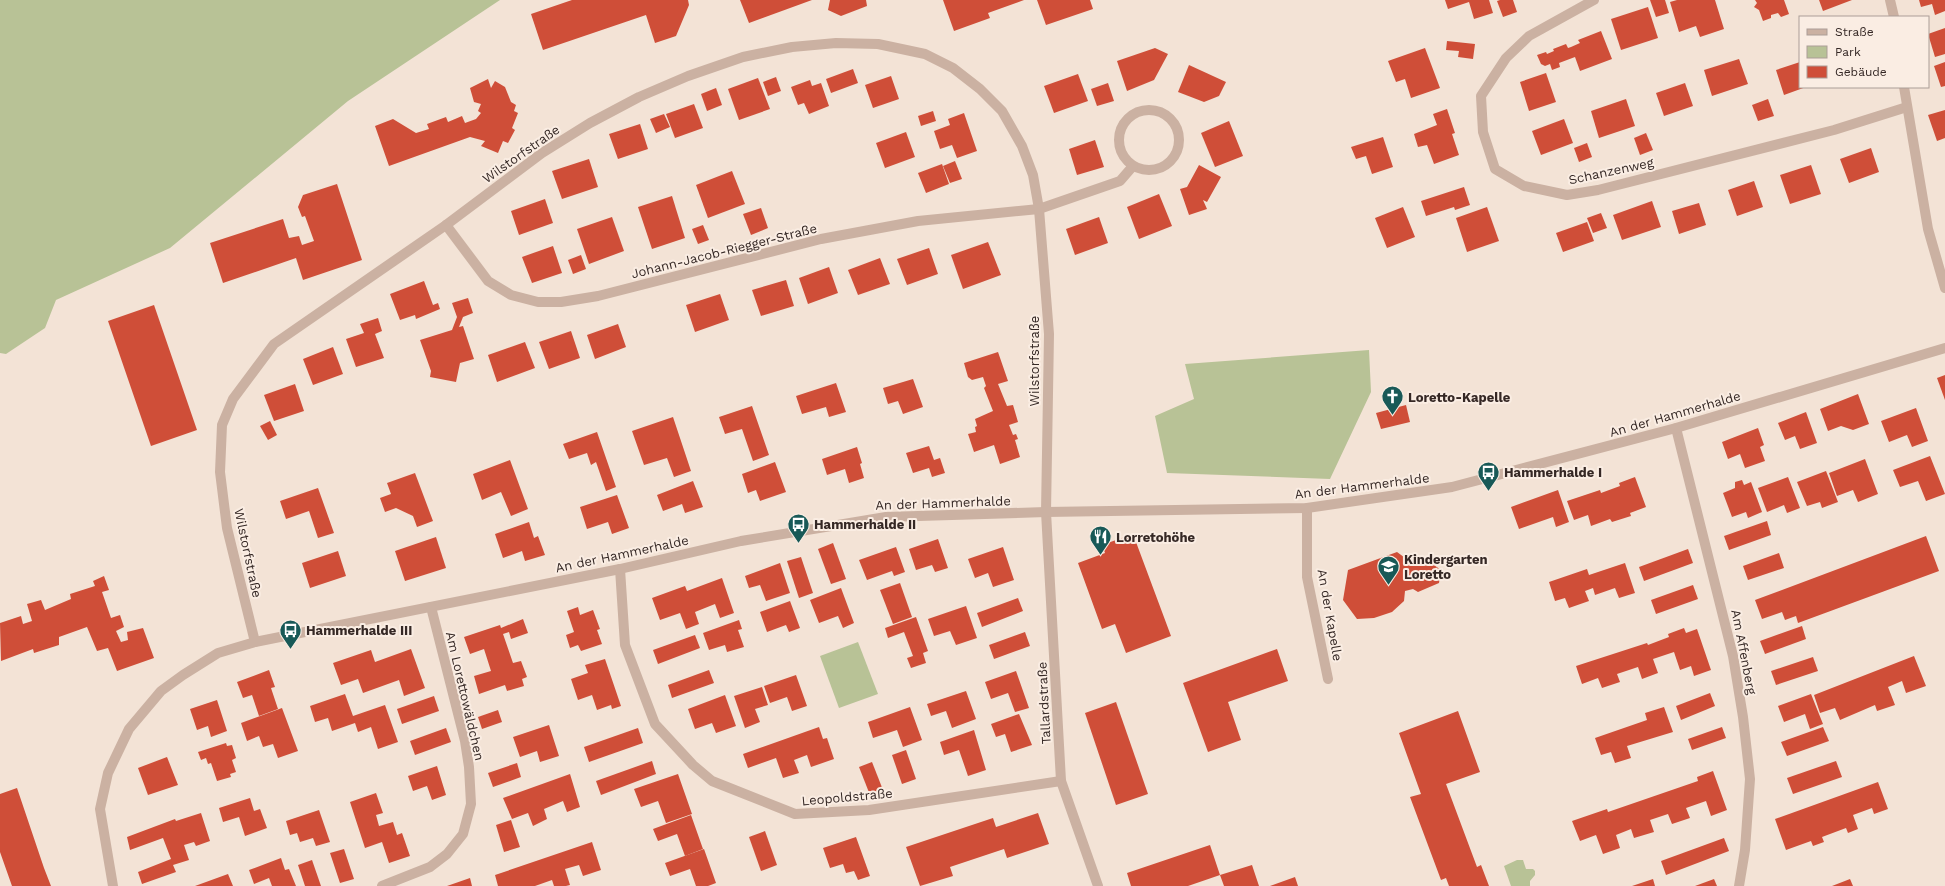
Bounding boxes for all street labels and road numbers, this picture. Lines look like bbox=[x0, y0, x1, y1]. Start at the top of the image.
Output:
street label: Wilstorfstraße bbox=[480, 122, 562, 186]
street label: Schanzenweg bbox=[1567, 155, 1655, 187]
street label: Johann-Jacob-Riegger-Straße bbox=[630, 221, 818, 281]
street label: Wilstorfstraße bbox=[1027, 316, 1042, 406]
street label: An der Hammerhalde bbox=[1608, 388, 1742, 440]
street label: An der Hammerhalde bbox=[1294, 470, 1430, 502]
street label: An der Hammerhalde bbox=[875, 493, 1011, 513]
street label: Wilstorfstraße bbox=[231, 507, 265, 599]
street label: An der Hammerhalde bbox=[554, 533, 690, 575]
street label: An der Kapelle bbox=[1315, 568, 1345, 662]
street label: Am Affenberg bbox=[1728, 608, 1760, 696]
street label: Am Lorettowäldchen bbox=[443, 630, 487, 762]
street label: Tallardstraße bbox=[1034, 661, 1054, 745]
street label: Leopoldstraße bbox=[801, 786, 893, 808]

